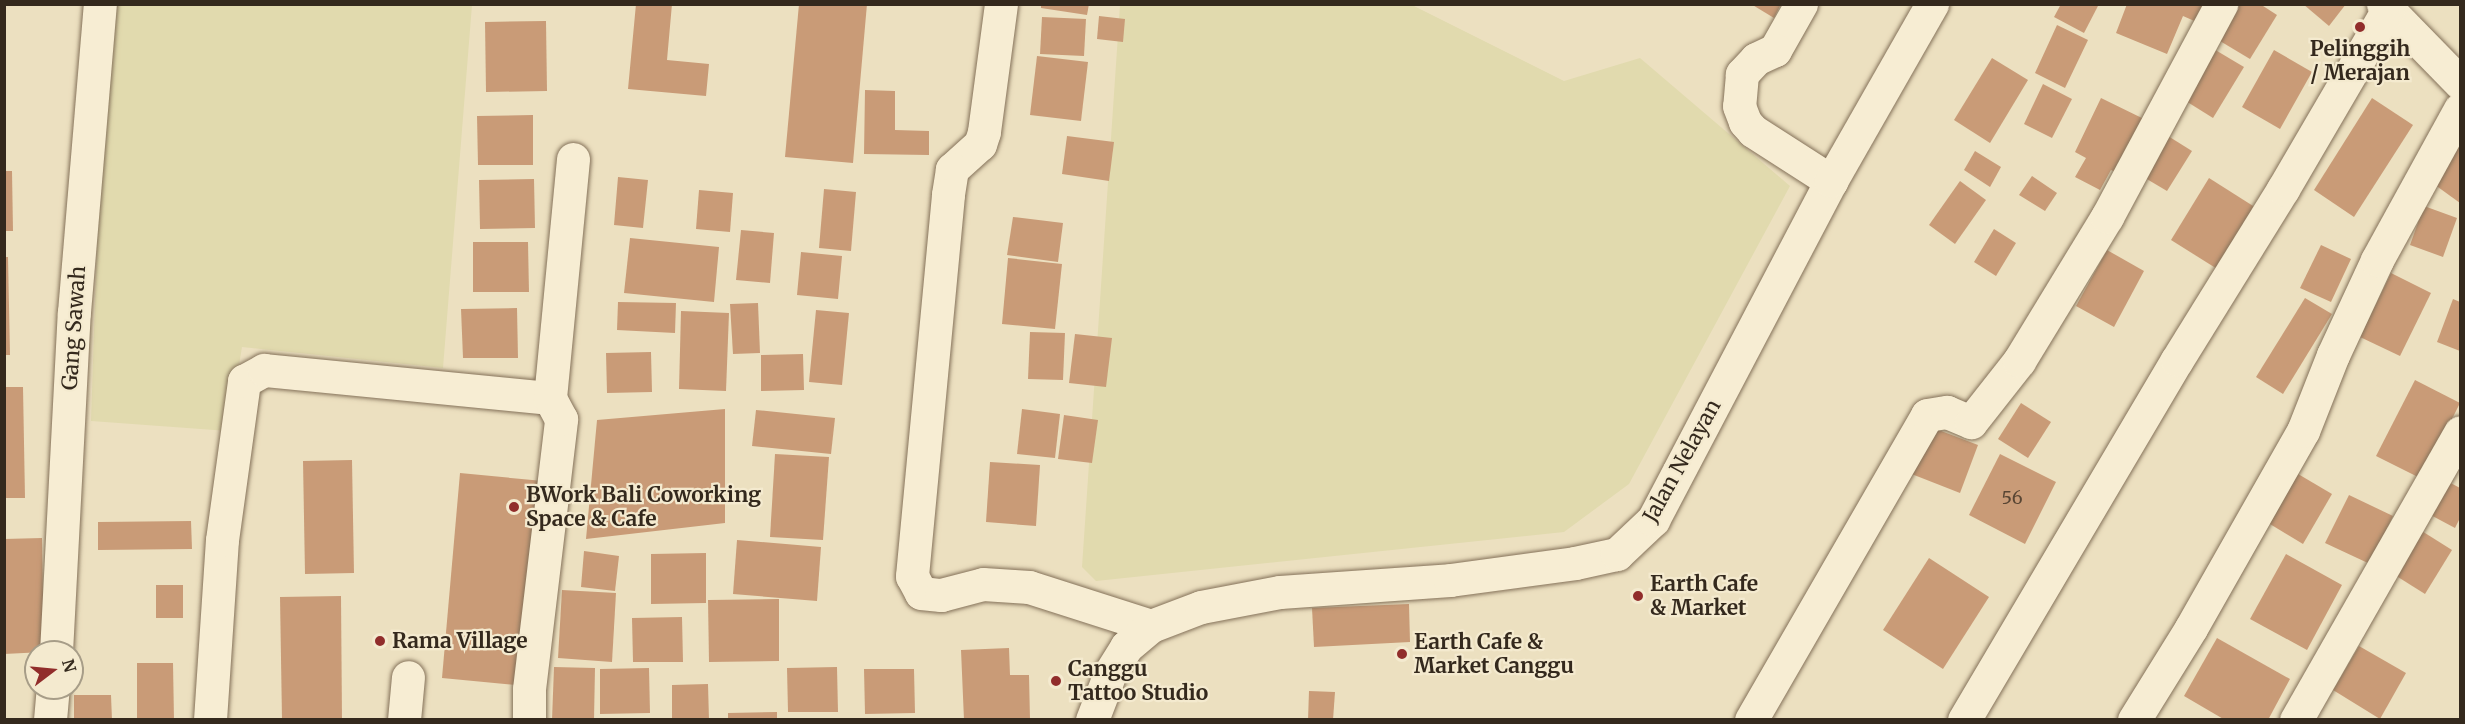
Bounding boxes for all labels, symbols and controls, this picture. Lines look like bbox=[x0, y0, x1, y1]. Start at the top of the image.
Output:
marker: Pelinggih / Merajan bbox=[2353, 20, 2367, 34]
place label: Pelinggih / Merajan bbox=[2310, 36, 2410, 86]
street label: Gang Sawah bbox=[57, 265, 91, 391]
street label: Jalan Nelayan bbox=[1638, 395, 1726, 527]
place label: BWork Bali Coworking Space & Cafe bbox=[526, 482, 761, 532]
house number: 56 bbox=[2001, 487, 2023, 509]
marker: BWork Bali Coworking Space & Cafe bbox=[507, 500, 521, 514]
place label: Earth Cafe & Market bbox=[1650, 571, 1758, 621]
marker: Earth Cafe & Market bbox=[1631, 589, 1645, 603]
place label: Rama Village bbox=[392, 628, 528, 654]
place label: Earth Cafe & Market Canggu bbox=[1414, 629, 1574, 679]
marker: Rama Village bbox=[373, 634, 387, 648]
north arrow bbox=[24, 640, 84, 700]
marker: Earth Cafe & Market Canggu bbox=[1395, 647, 1409, 661]
place label: Canggu Tattoo Studio bbox=[1068, 656, 1208, 706]
text: N bbox=[58, 657, 81, 674]
marker: Canggu Tattoo Studio bbox=[1049, 674, 1063, 688]

